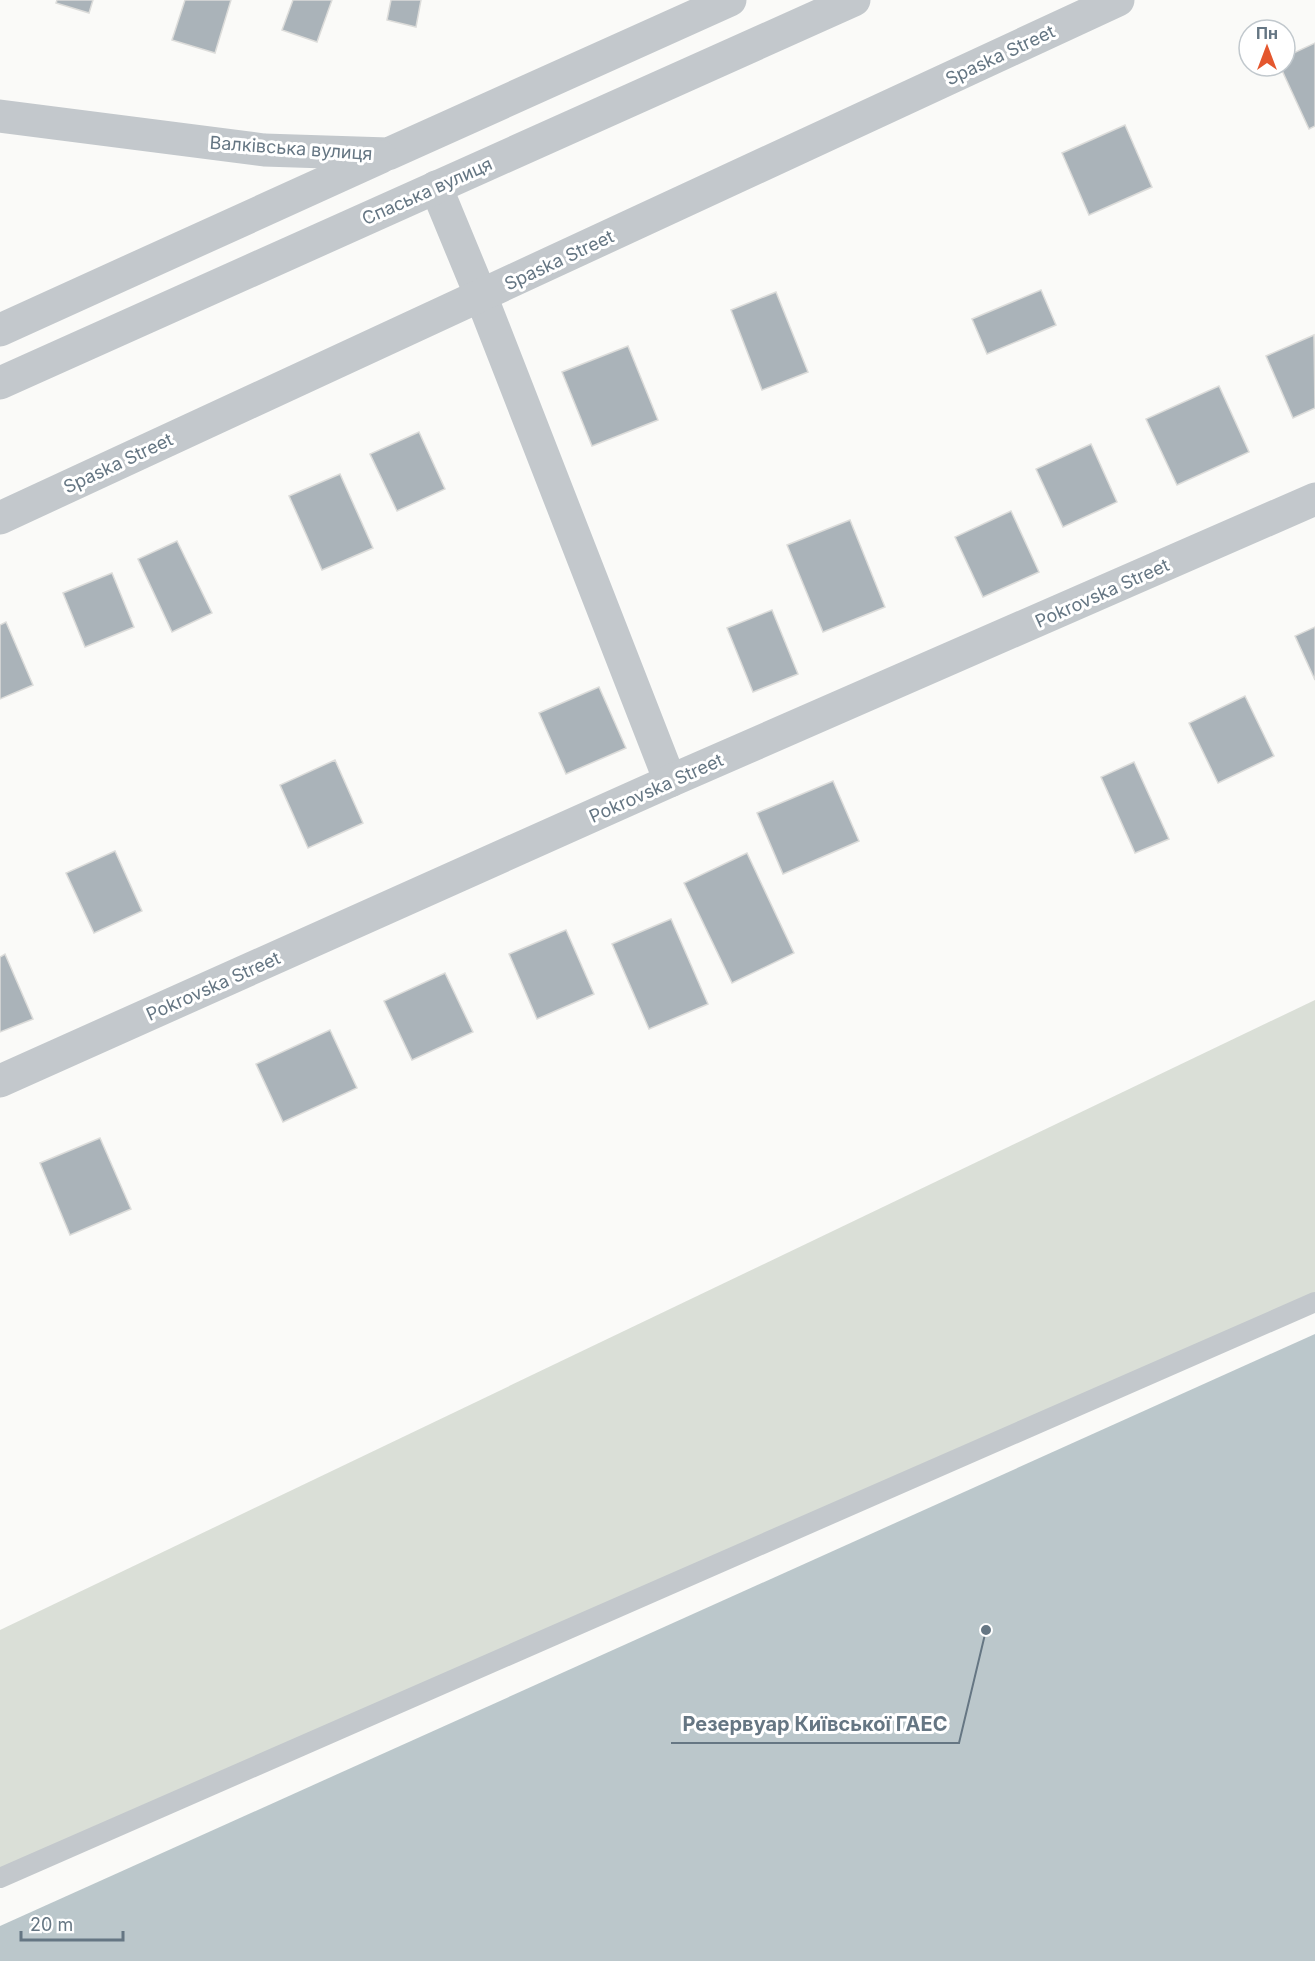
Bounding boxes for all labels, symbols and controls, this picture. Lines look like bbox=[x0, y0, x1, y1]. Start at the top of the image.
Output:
north arrow bbox=[1237, 18, 1297, 78]
street label: Spaska Street bbox=[942, 20, 1058, 89]
text: Пн bbox=[1256, 23, 1278, 43]
street label: Валківська вулиця bbox=[209, 132, 373, 164]
street label: Спаська вулиця bbox=[359, 153, 495, 229]
street label: Spaska Street bbox=[501, 225, 617, 294]
street label: Spaska Street bbox=[60, 428, 176, 497]
street label: Pokrovska Street bbox=[1032, 554, 1172, 632]
street label: Pokrovska Street bbox=[586, 749, 726, 827]
street label: Pokrovska Street bbox=[143, 947, 283, 1025]
callout: Резервуар Київської ГАЕС bbox=[671, 1705, 959, 1743]
text: Резервуар Київської ГАЕС bbox=[683, 1712, 948, 1736]
scale bar bbox=[21, 1904, 123, 1942]
text: 20 m bbox=[30, 1914, 73, 1935]

